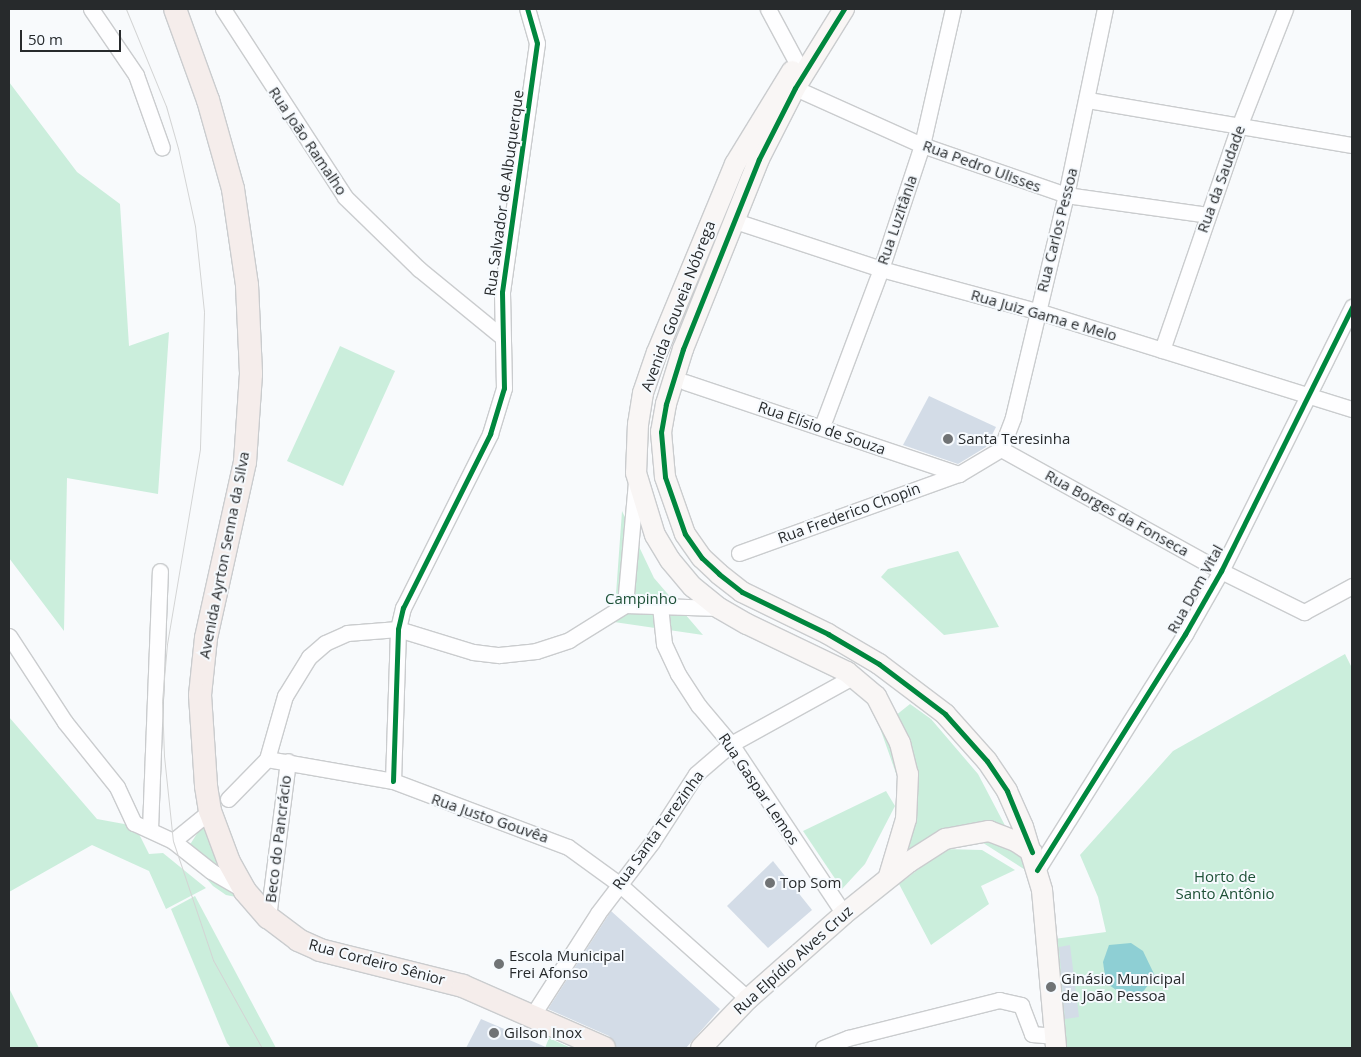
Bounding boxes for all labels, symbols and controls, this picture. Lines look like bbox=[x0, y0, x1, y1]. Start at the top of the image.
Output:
scale bar bbox=[22, 20, 124, 52]
text: 50 m bbox=[28, 29, 63, 49]
street label: Rua João Ramalho bbox=[265, 83, 351, 199]
street label: Rua Salvador de Albuquerque bbox=[481, 89, 527, 297]
street label: Rua da Saudade bbox=[1193, 123, 1249, 235]
street label: Rua Pedro Ulisses bbox=[920, 136, 1044, 196]
street label: Rua Carlos Pessoa bbox=[1033, 166, 1081, 294]
street label: Rua Luzitânia bbox=[873, 173, 921, 267]
street label: Avenida Gouveia Nóbrega bbox=[637, 218, 719, 394]
street label: Rua Juiz Gama e Melo bbox=[969, 286, 1119, 344]
street label: Rua Elísio de Souza bbox=[756, 398, 888, 458]
place label: Santa Teresinha bbox=[958, 430, 1070, 448]
marker: Santa Teresinha bbox=[942, 433, 954, 445]
street label: Avenida Ayrton Senna da Silva bbox=[195, 450, 253, 660]
street label: Rua Borges da Fonseca bbox=[1042, 466, 1192, 560]
street label: Rua Frederico Chopin bbox=[775, 479, 923, 547]
street label: Rua Dom Vital bbox=[1163, 542, 1227, 636]
park label: Campinho bbox=[605, 590, 677, 608]
street label: Rua Gaspar Lemos bbox=[715, 730, 803, 848]
street label: Rua Santa Terezinha bbox=[609, 767, 707, 893]
street label: Beco do Pancrácio bbox=[261, 774, 295, 904]
street label: Rua Justo Gouvêa bbox=[429, 790, 551, 846]
park label: Horto de Santo Antônio bbox=[1175, 867, 1275, 902]
place label: Top Som bbox=[780, 874, 841, 892]
marker: Top Som bbox=[764, 877, 776, 889]
street label: Rua Elpídio Alves Cruz bbox=[730, 902, 856, 1018]
street label: Rua Cordeiro Sênior bbox=[307, 935, 447, 989]
place label: Escola Municipal Frei Afonso bbox=[509, 946, 625, 981]
marker: Escola Municipal Frei Afonso bbox=[493, 958, 505, 970]
place label: Ginásio Municipal de João Pessoa bbox=[1061, 969, 1185, 1004]
marker: Ginásio Municipal de João Pessoa bbox=[1045, 981, 1057, 993]
place label: Gilson Inox bbox=[504, 1024, 582, 1042]
marker: Gilson Inox bbox=[488, 1027, 500, 1039]

